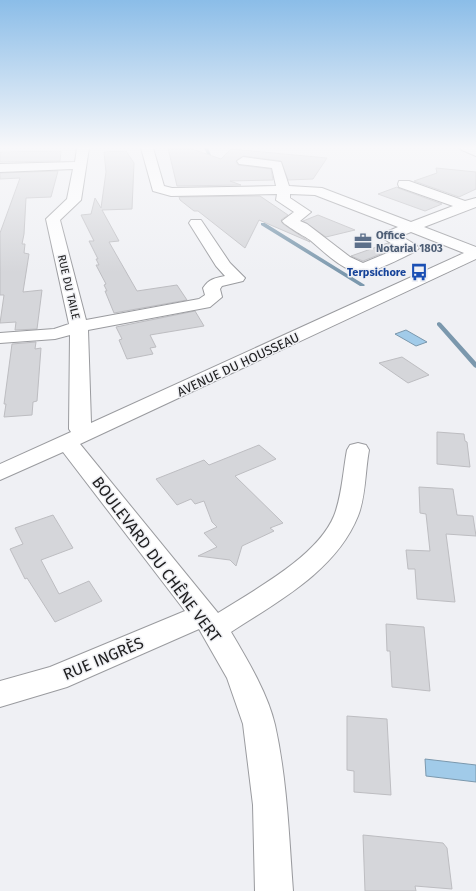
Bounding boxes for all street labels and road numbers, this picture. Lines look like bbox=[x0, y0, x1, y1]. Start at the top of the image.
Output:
street label: RUE DU TAILE bbox=[55, 253, 82, 321]
street label: AVENUE DU HOUSSEAU bbox=[175, 330, 302, 399]
street label: BOULEVARD DU CHÊNE VERT bbox=[88, 472, 226, 646]
street label: RUE INGRÈS bbox=[60, 632, 147, 684]

